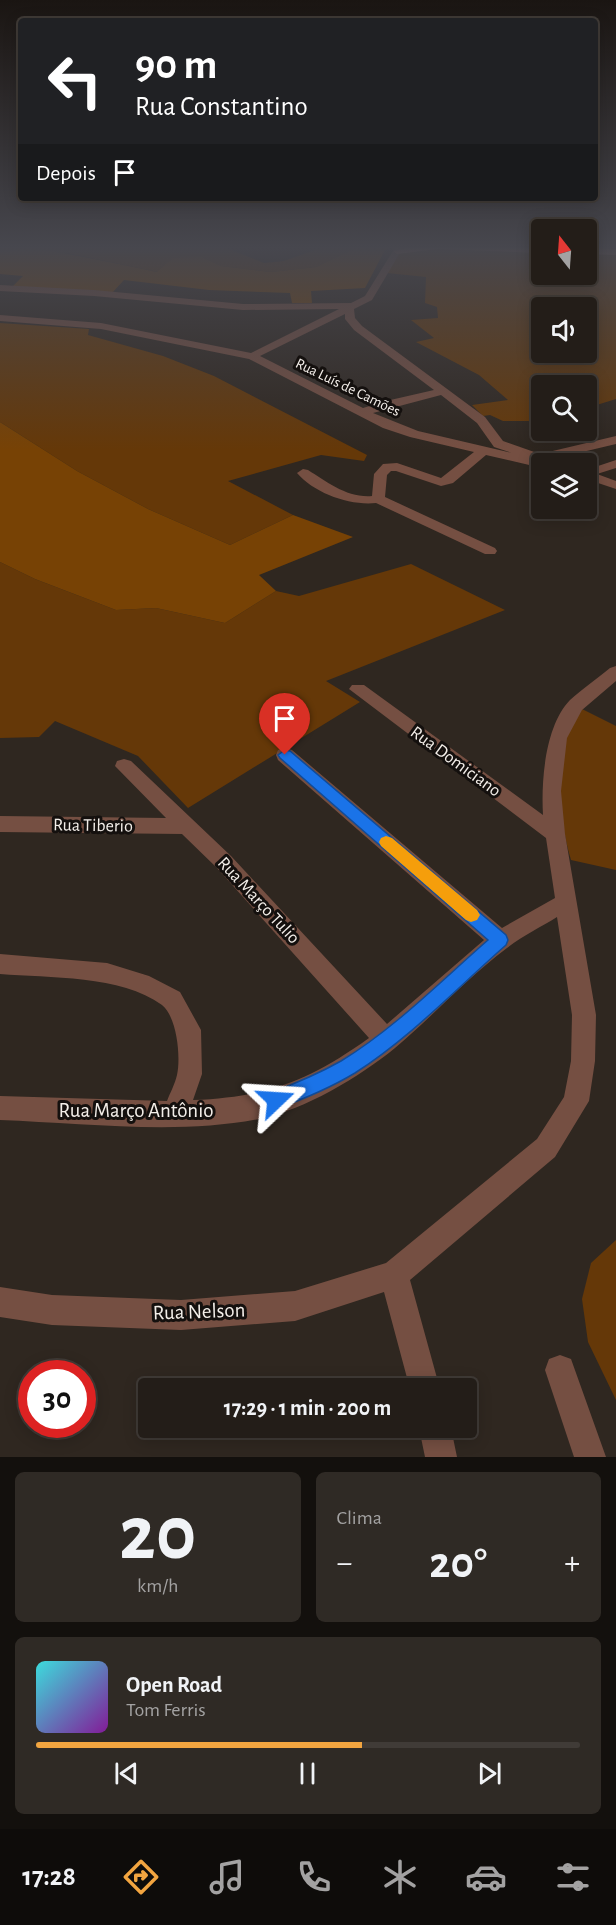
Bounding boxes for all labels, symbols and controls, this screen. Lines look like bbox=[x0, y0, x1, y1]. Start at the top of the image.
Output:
icon: left bbox=[36, 42, 114, 120]
text: 90 m bbox=[135, 44, 217, 86]
text: Rua Constantino bbox=[135, 93, 308, 120]
icon: arrive bbox=[108, 156, 141, 189]
text: Depois bbox=[36, 162, 96, 184]
north arrow bbox=[531, 219, 597, 285]
map controls bbox=[531, 219, 597, 519]
button: sound bbox=[531, 297, 597, 363]
street label: Rua Luís de Camões bbox=[293, 356, 402, 419]
button: search bbox=[531, 375, 597, 441]
button: layers bbox=[531, 453, 597, 519]
pin bbox=[259, 693, 310, 755]
icon: arrive bbox=[268, 702, 301, 735]
street label: Rua Domiciano bbox=[407, 723, 504, 801]
street label: Rua Tiberio bbox=[53, 816, 133, 836]
street label: Rua Março Tulio bbox=[214, 854, 303, 948]
position arrow bbox=[244, 1068, 308, 1132]
street label: Rua Março Antônio bbox=[58, 1100, 214, 1121]
street label: Rua Nelson bbox=[152, 1299, 246, 1324]
speed limit sign: 30 bbox=[18, 1360, 96, 1438]
text: 17:29 · 1 min · 200 m bbox=[224, 1397, 391, 1419]
text: 20 bbox=[119, 1496, 196, 1574]
text: Clima bbox=[337, 1508, 382, 1528]
text: 20° bbox=[429, 1541, 487, 1586]
text: − bbox=[337, 1547, 352, 1580]
text: + bbox=[564, 1547, 580, 1580]
text: km/h bbox=[137, 1576, 178, 1596]
text: Open Road bbox=[126, 1674, 222, 1696]
text: Tom Ferris bbox=[126, 1700, 206, 1720]
icon: previous bbox=[110, 1757, 143, 1790]
icon: pause bbox=[291, 1757, 324, 1790]
icon: next bbox=[473, 1757, 506, 1790]
icon: directions bbox=[120, 1856, 162, 1898]
icon: music bbox=[206, 1856, 248, 1898]
icon: phone bbox=[293, 1856, 335, 1898]
icon: climate bbox=[379, 1856, 421, 1898]
icon: car bbox=[465, 1856, 507, 1898]
icon: filters bbox=[552, 1856, 594, 1898]
text: 17:28 bbox=[22, 1863, 76, 1890]

